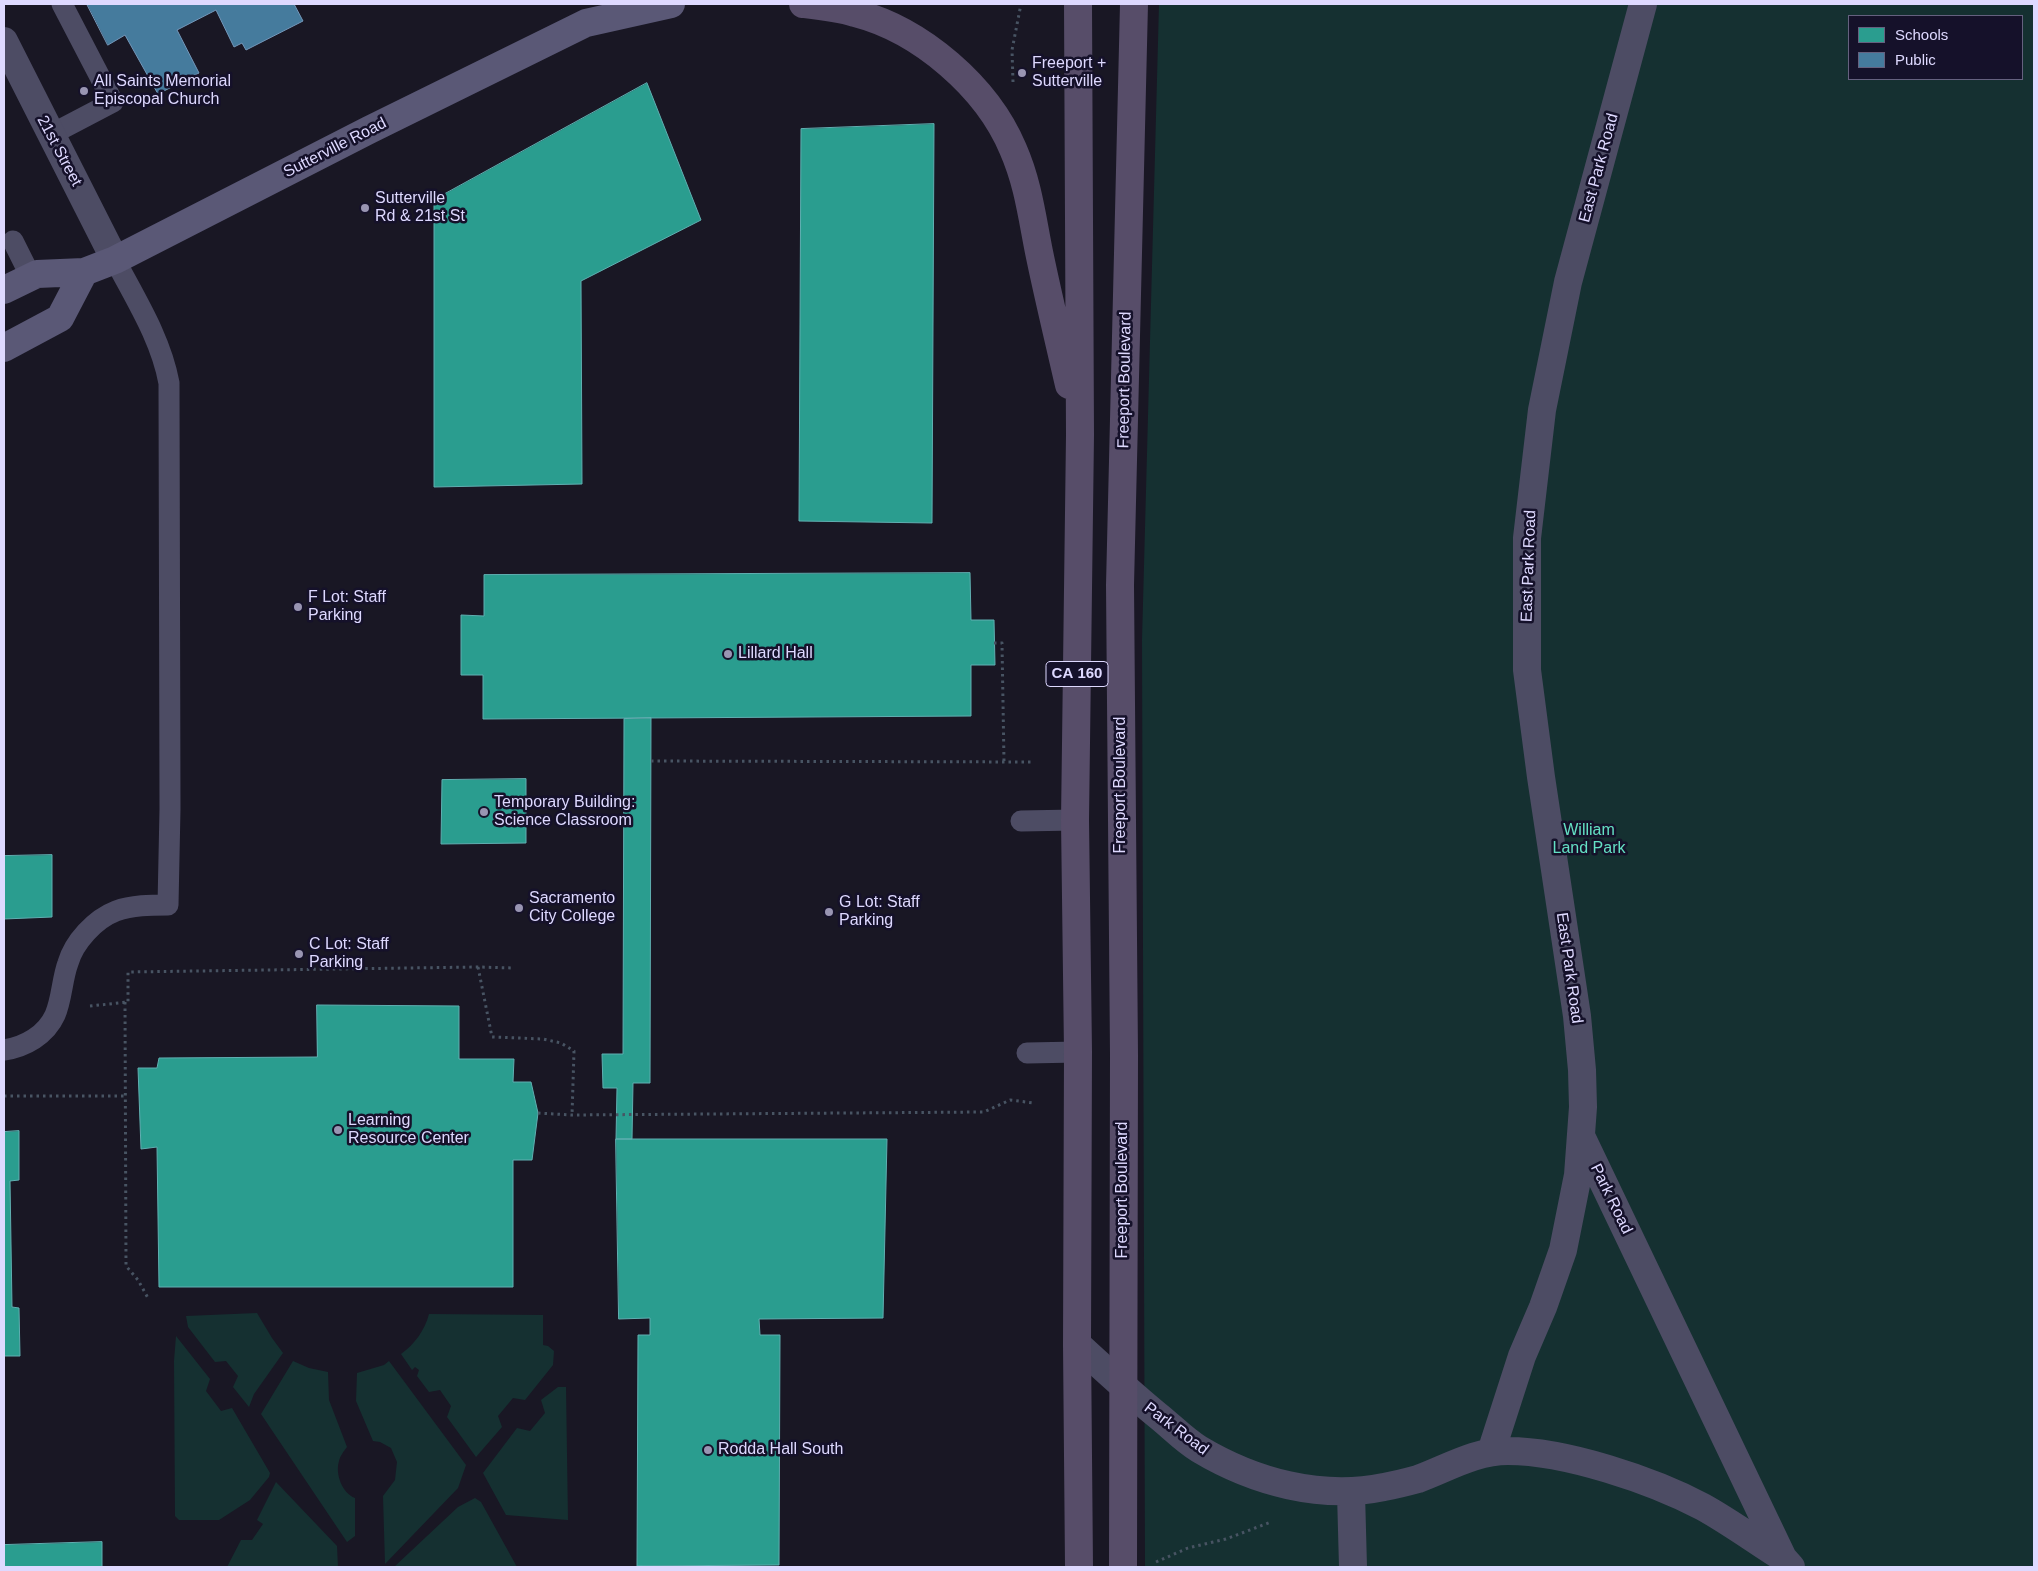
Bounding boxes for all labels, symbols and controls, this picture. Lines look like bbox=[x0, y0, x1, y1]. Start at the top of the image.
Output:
legend bbox=[1848, 15, 2023, 80]
text: Schools bbox=[1895, 26, 1948, 43]
text: Public bbox=[1895, 51, 1936, 68]
place label: Freeport + Sutterville bbox=[1032, 54, 1106, 92]
marker: Freeport + Sutterville bbox=[1016, 67, 1028, 79]
place label: All Saints Memorial Episcopal Church bbox=[94, 72, 231, 110]
marker: All Saints Memorial Episcopal Church bbox=[78, 85, 90, 97]
street label: East Park Road bbox=[1575, 111, 1623, 225]
street label: 21st Street bbox=[32, 112, 86, 190]
street label: Sutterville Road bbox=[280, 114, 390, 182]
place label: Sutterville Rd & 21st St bbox=[375, 189, 465, 227]
marker: Sutterville Rd & 21st St bbox=[359, 202, 371, 214]
street label: Freeport Boulevard bbox=[1114, 311, 1136, 449]
street label: East Park Road bbox=[1517, 510, 1541, 622]
place label: F Lot: Staff Parking bbox=[308, 588, 386, 626]
marker: F Lot: Staff Parking bbox=[292, 601, 304, 613]
place label: Lillard Hall bbox=[738, 644, 813, 664]
marker: Lillard Hall bbox=[722, 648, 734, 660]
road number: CA 160 bbox=[1046, 662, 1108, 686]
street label: Freeport Boulevard bbox=[1111, 717, 1131, 853]
place label: Temporary Building: Science Classroom bbox=[494, 793, 635, 831]
marker: Temporary Building: Science Classroom bbox=[478, 806, 490, 818]
park label: William Land Park bbox=[1553, 821, 1625, 859]
place label: Sacramento City College bbox=[529, 889, 615, 927]
place label: G Lot: Staff Parking bbox=[839, 893, 920, 931]
marker: Sacramento City College bbox=[513, 902, 525, 914]
marker: G Lot: Staff Parking bbox=[823, 906, 835, 918]
street label: East Park Road bbox=[1552, 911, 1586, 1025]
place label: C Lot: Staff Parking bbox=[309, 935, 389, 973]
marker: C Lot: Staff Parking bbox=[293, 948, 305, 960]
place label: Learning Resource Center bbox=[348, 1111, 469, 1149]
street label: Freeport Boulevard bbox=[1113, 1122, 1133, 1258]
marker: Learning Resource Center bbox=[332, 1124, 344, 1136]
street label: Park Road bbox=[1586, 1161, 1636, 1237]
street label: Park Road bbox=[1140, 1399, 1212, 1459]
place label: Rodda Hall South bbox=[718, 1440, 843, 1460]
marker: Rodda Hall South bbox=[702, 1444, 714, 1456]

